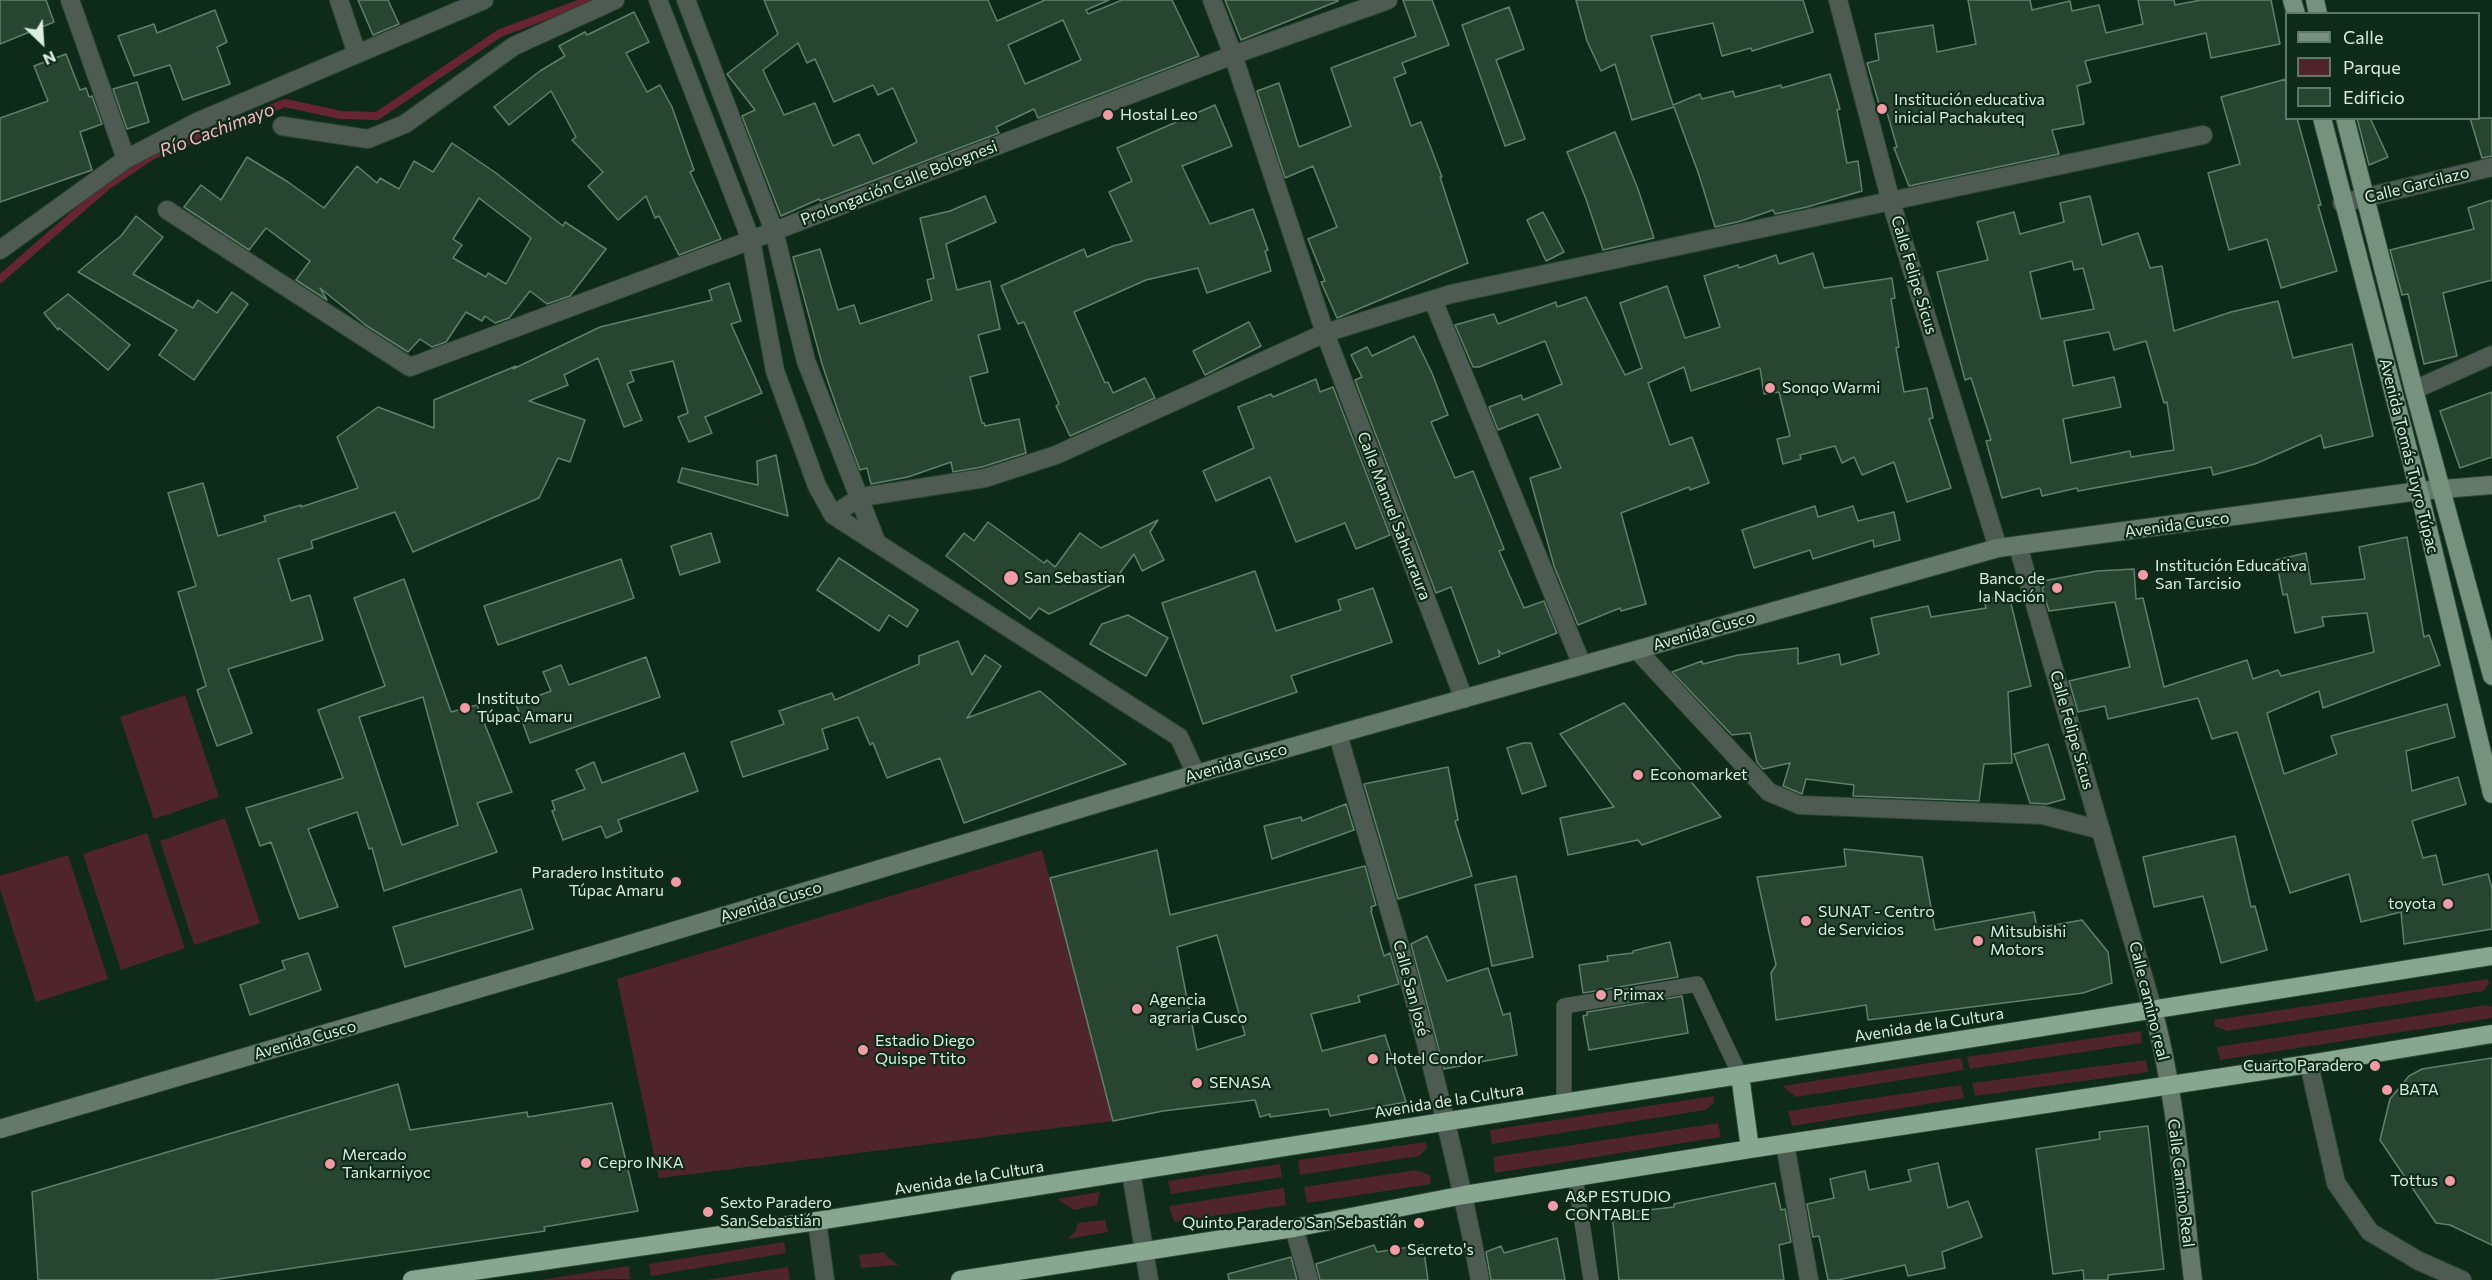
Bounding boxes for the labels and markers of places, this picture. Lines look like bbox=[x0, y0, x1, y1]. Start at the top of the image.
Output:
place label: Institución educativa inicial Pachakuteq bbox=[1894, 90, 2045, 128]
marker: Institución educativa inicial Pachakuteq bbox=[1875, 102, 1889, 116]
place label: Hostal Leo bbox=[1120, 105, 1198, 125]
marker: Hostal Leo bbox=[1101, 108, 1115, 122]
place label: Sonqo Warmi bbox=[1782, 378, 1880, 398]
marker: Sonqo Warmi bbox=[1763, 381, 1777, 395]
place label: Institución Educativa San Tarcisio bbox=[2155, 556, 2307, 594]
place label: San Sebastian bbox=[1024, 568, 1125, 588]
marker: Institución Educativa San Tarcisio bbox=[2136, 568, 2150, 582]
marker: San Sebastian bbox=[1002, 569, 1020, 587]
place label: Banco de la Nación bbox=[1978, 569, 2045, 607]
marker: Banco de la Nación bbox=[2050, 581, 2064, 595]
place label: Instituto Túpac Amaru bbox=[477, 689, 572, 727]
marker: Instituto Túpac Amaru bbox=[458, 701, 472, 715]
place label: Economarket bbox=[1650, 765, 1748, 785]
marker: Economarket bbox=[1631, 768, 1645, 782]
place label: Paradero Instituto Túpac Amaru bbox=[532, 863, 664, 901]
marker: Paradero Instituto Túpac Amaru bbox=[669, 875, 683, 889]
place label: toyota bbox=[2388, 894, 2436, 914]
marker: toyota bbox=[2441, 897, 2455, 911]
place label: SUNAT - Centro de Servicios bbox=[1818, 902, 1935, 940]
marker: SUNAT - Centro de Servicios bbox=[1799, 914, 1813, 928]
place label: Mitsubishi Motors bbox=[1990, 922, 2066, 960]
marker: Mitsubishi Motors bbox=[1971, 934, 1985, 948]
place label: Primax bbox=[1613, 985, 1664, 1005]
marker: Primax bbox=[1594, 988, 1608, 1002]
place label: Agencia agraria Cusco bbox=[1149, 990, 1247, 1028]
marker: Agencia agraria Cusco bbox=[1130, 1002, 1144, 1016]
place label: Estadio Diego Quispe Ttito bbox=[875, 1031, 975, 1069]
marker: Estadio Diego Quispe Ttito bbox=[856, 1043, 870, 1057]
place label: Hotel Condor bbox=[1385, 1049, 1483, 1069]
marker: Hotel Condor bbox=[1366, 1052, 1380, 1066]
place label: Cuarto Paradero bbox=[2243, 1056, 2363, 1076]
marker: Cuarto Paradero bbox=[2368, 1059, 2382, 1073]
place label: SENASA bbox=[1209, 1073, 1271, 1093]
marker: SENASA bbox=[1190, 1076, 1204, 1090]
place label: BATA bbox=[2399, 1080, 2439, 1100]
marker: BATA bbox=[2380, 1083, 2394, 1097]
place label: Mercado Tankarniyoc bbox=[342, 1145, 431, 1183]
place label: Cepro INKA bbox=[598, 1153, 684, 1173]
marker: Cepro INKA bbox=[579, 1156, 593, 1170]
marker: Mercado Tankarniyoc bbox=[323, 1157, 337, 1171]
place label: Tottus bbox=[2390, 1171, 2438, 1191]
marker: Tottus bbox=[2443, 1174, 2457, 1188]
place label: A&P ESTUDIO CONTABLE bbox=[1565, 1187, 1671, 1225]
place label: Sexto Paradero San Sebastián bbox=[720, 1193, 832, 1231]
marker: A&P ESTUDIO CONTABLE bbox=[1546, 1199, 1560, 1213]
marker: Sexto Paradero San Sebastián bbox=[701, 1205, 715, 1219]
place label: Quinto Paradero San Sebastián bbox=[1182, 1213, 1407, 1233]
marker: Quinto Paradero San Sebastián bbox=[1412, 1216, 1426, 1230]
place label: Secreto's bbox=[1407, 1240, 1474, 1260]
marker: Secreto's bbox=[1388, 1243, 1402, 1257]

